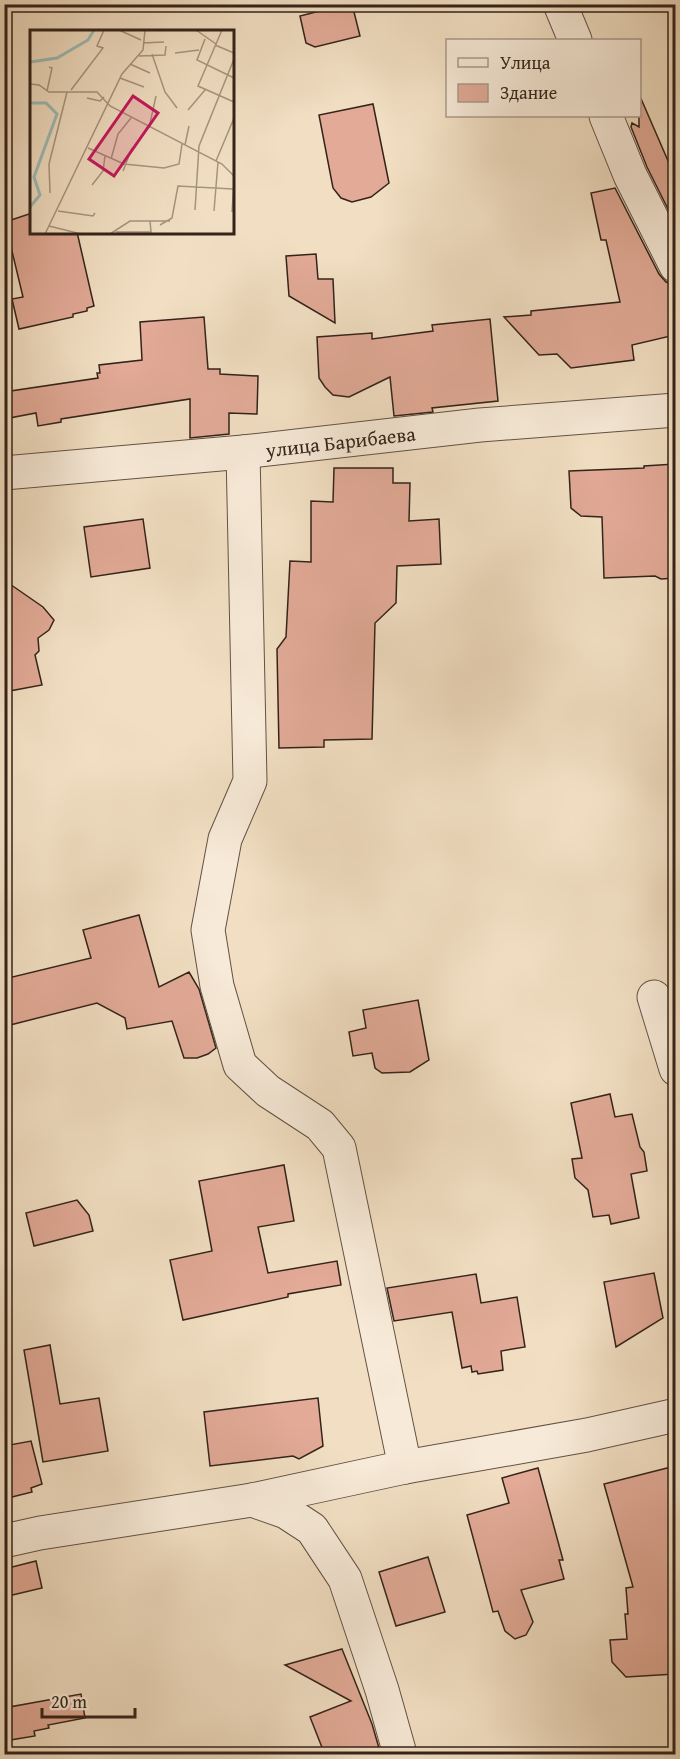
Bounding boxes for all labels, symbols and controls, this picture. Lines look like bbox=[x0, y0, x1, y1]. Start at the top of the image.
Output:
inset map bbox=[30, 30, 234, 234]
legend bbox=[446, 39, 641, 117]
text: Улица bbox=[500, 49, 551, 76]
text: Здание bbox=[500, 79, 557, 106]
street label: улица Барибаева bbox=[263, 418, 417, 464]
scale bar bbox=[42, 1681, 135, 1719]
text: 20 m bbox=[51, 1688, 87, 1715]

